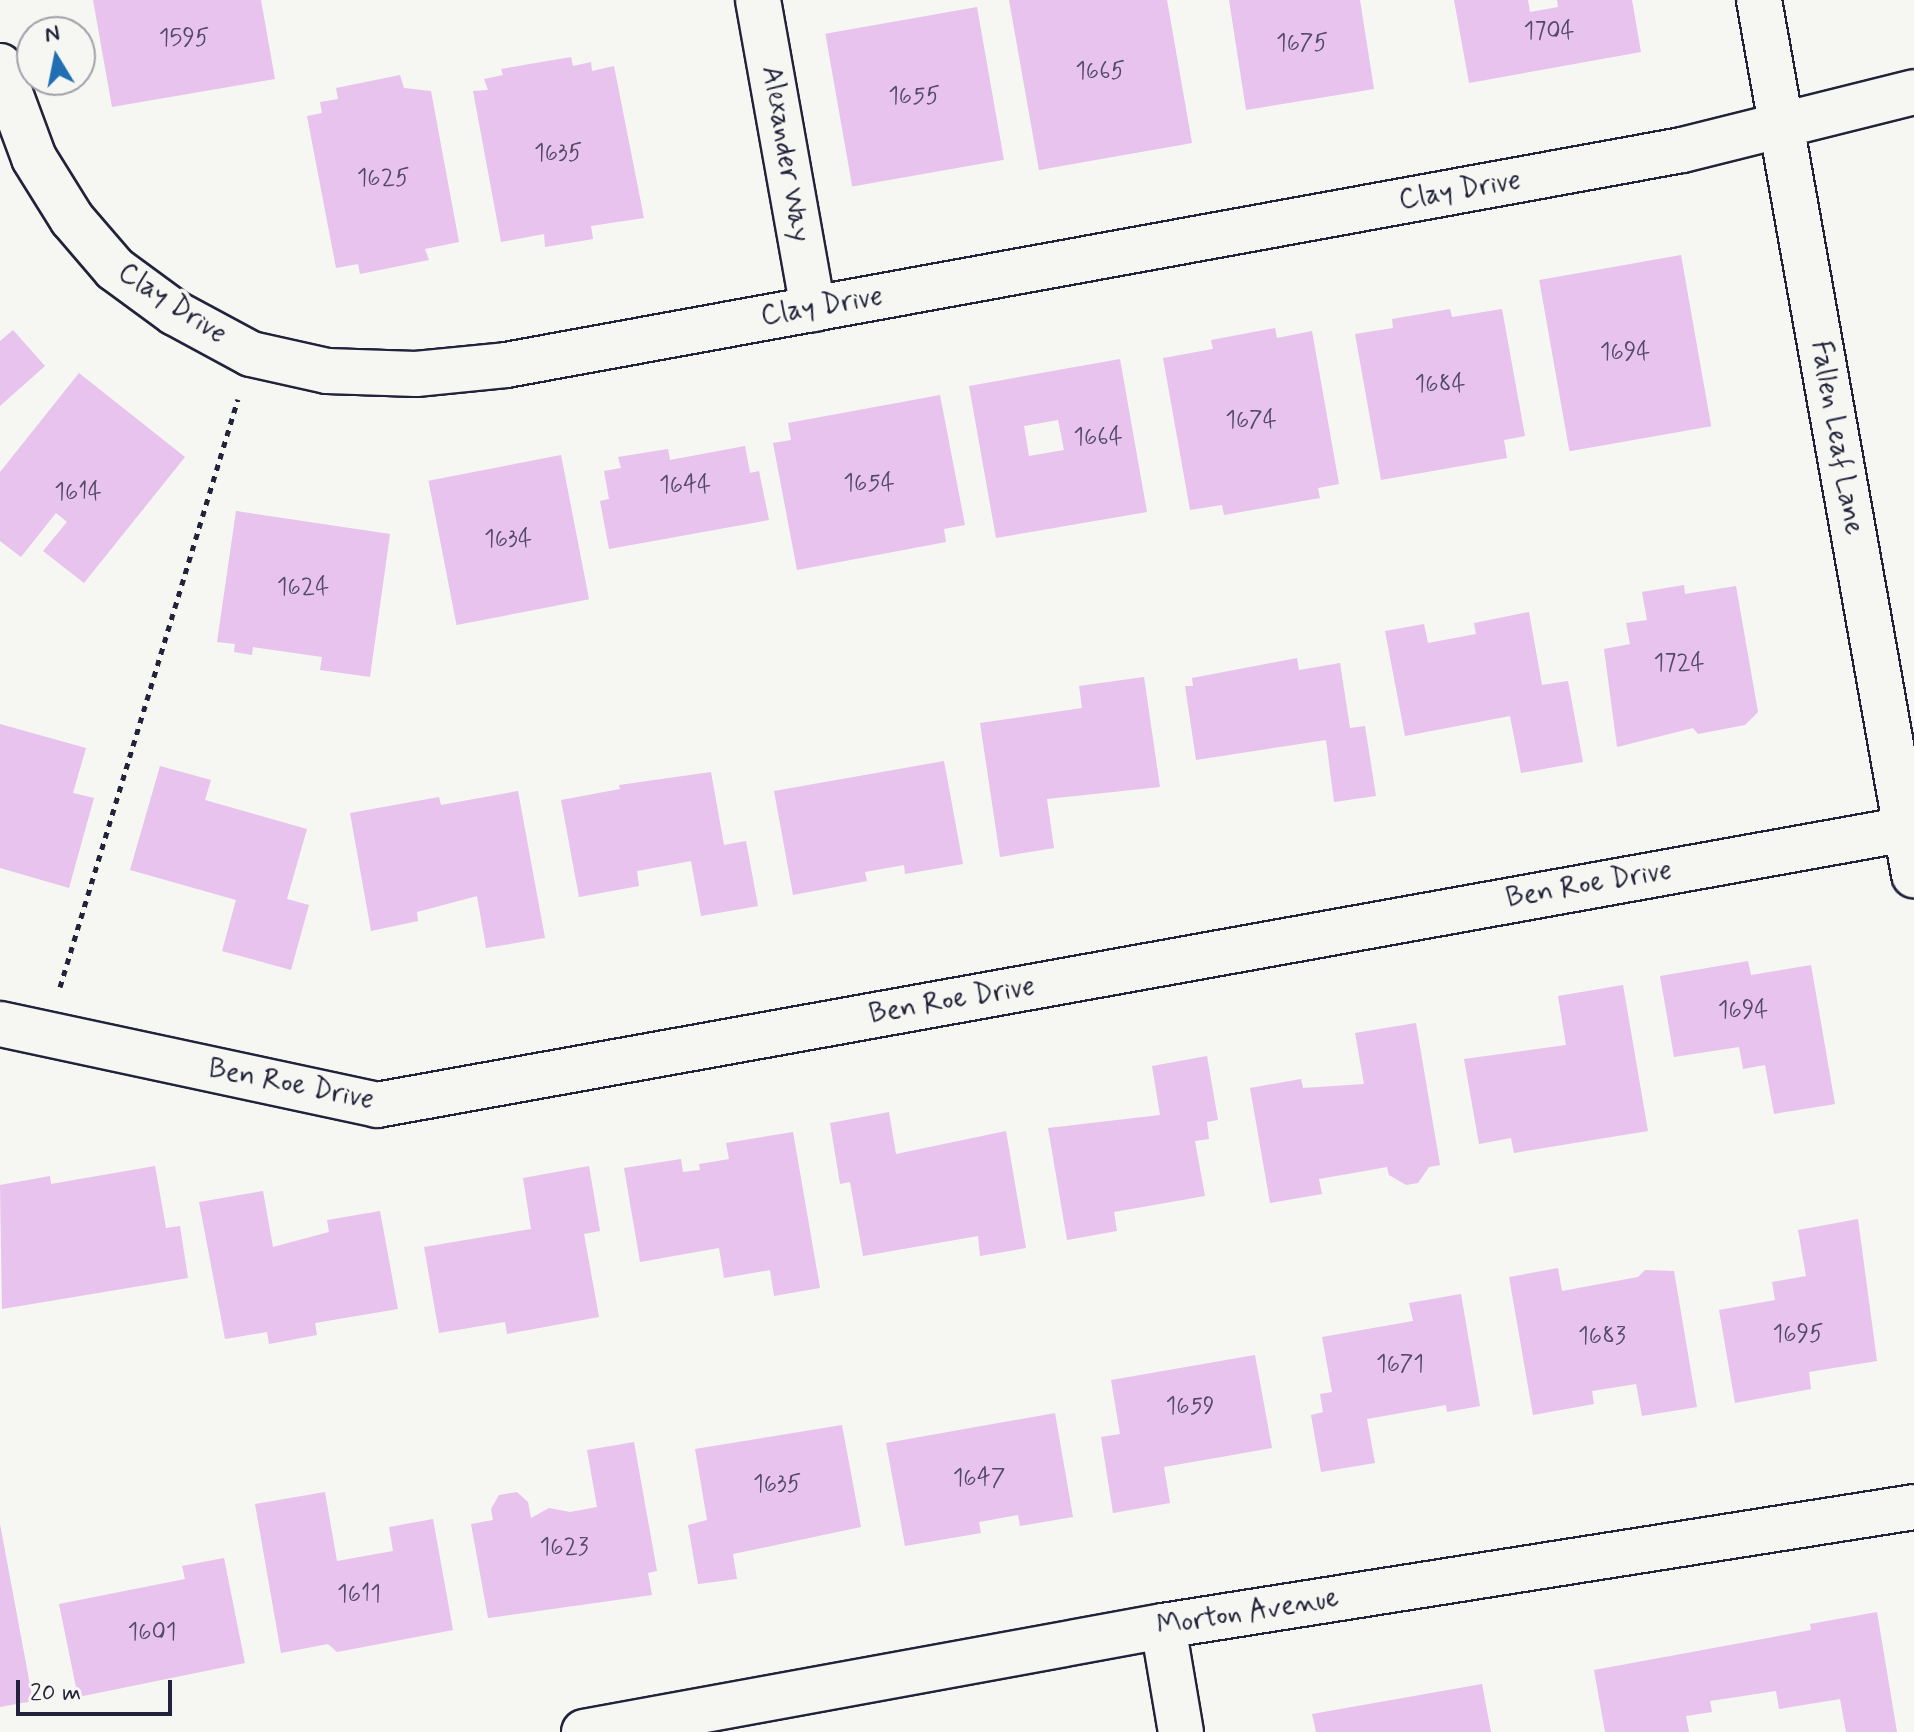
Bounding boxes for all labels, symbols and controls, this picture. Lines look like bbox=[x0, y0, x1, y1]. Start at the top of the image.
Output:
north arrow bbox=[16, 16, 96, 96]
house number: 1704 bbox=[1523, 18, 1575, 46]
text: N bbox=[43, 19, 62, 49]
house number: 1595 bbox=[159, 25, 209, 53]
house number: 1675 bbox=[1276, 30, 1328, 58]
house number: 1665 bbox=[1075, 58, 1125, 86]
street label: Alexander Way bbox=[753, 64, 817, 244]
house number: 1655 bbox=[888, 83, 940, 111]
house number: 1635 bbox=[534, 140, 582, 168]
street label: Clay Drive bbox=[1396, 164, 1524, 218]
house number: 1625 bbox=[357, 165, 409, 193]
street label: Clay Drive bbox=[111, 256, 233, 352]
street label: Clay Drive bbox=[758, 280, 886, 334]
street label: Fallen Leaf Lane bbox=[1802, 336, 1870, 540]
house number: 1694 bbox=[1600, 339, 1650, 367]
house number: 1684 bbox=[1415, 371, 1465, 399]
house number: 1674 bbox=[1225, 407, 1277, 435]
house number: 1664 bbox=[1073, 424, 1123, 452]
house number: 1654 bbox=[843, 470, 895, 498]
house number: 1644 bbox=[659, 472, 711, 500]
house number: 1614 bbox=[54, 479, 102, 507]
house number: 1634 bbox=[484, 526, 532, 554]
house number: 1624 bbox=[277, 574, 329, 602]
house number: 1724 bbox=[1653, 650, 1705, 678]
street label: Ben Roe Drive bbox=[1505, 854, 1673, 916]
street label: Ben Roe Drive bbox=[868, 970, 1036, 1032]
house number: 1694 bbox=[1718, 997, 1768, 1025]
street label: Ben Roe Drive bbox=[207, 1053, 375, 1117]
house number: 1695 bbox=[1772, 1321, 1824, 1349]
house number: 1683 bbox=[1578, 1323, 1626, 1351]
house number: 1671 bbox=[1376, 1351, 1424, 1379]
house number: 1659 bbox=[1165, 1393, 1215, 1421]
house number: 1647 bbox=[953, 1465, 1005, 1493]
house number: 1635 bbox=[753, 1471, 801, 1499]
house number: 1623 bbox=[539, 1534, 589, 1562]
house number: 1611 bbox=[337, 1581, 381, 1609]
street label: Morton Avenue bbox=[1156, 1582, 1340, 1644]
house number: 1601 bbox=[127, 1619, 177, 1647]
scale bar bbox=[20, 1664, 176, 1714]
text: 20 m bbox=[30, 1678, 81, 1709]

